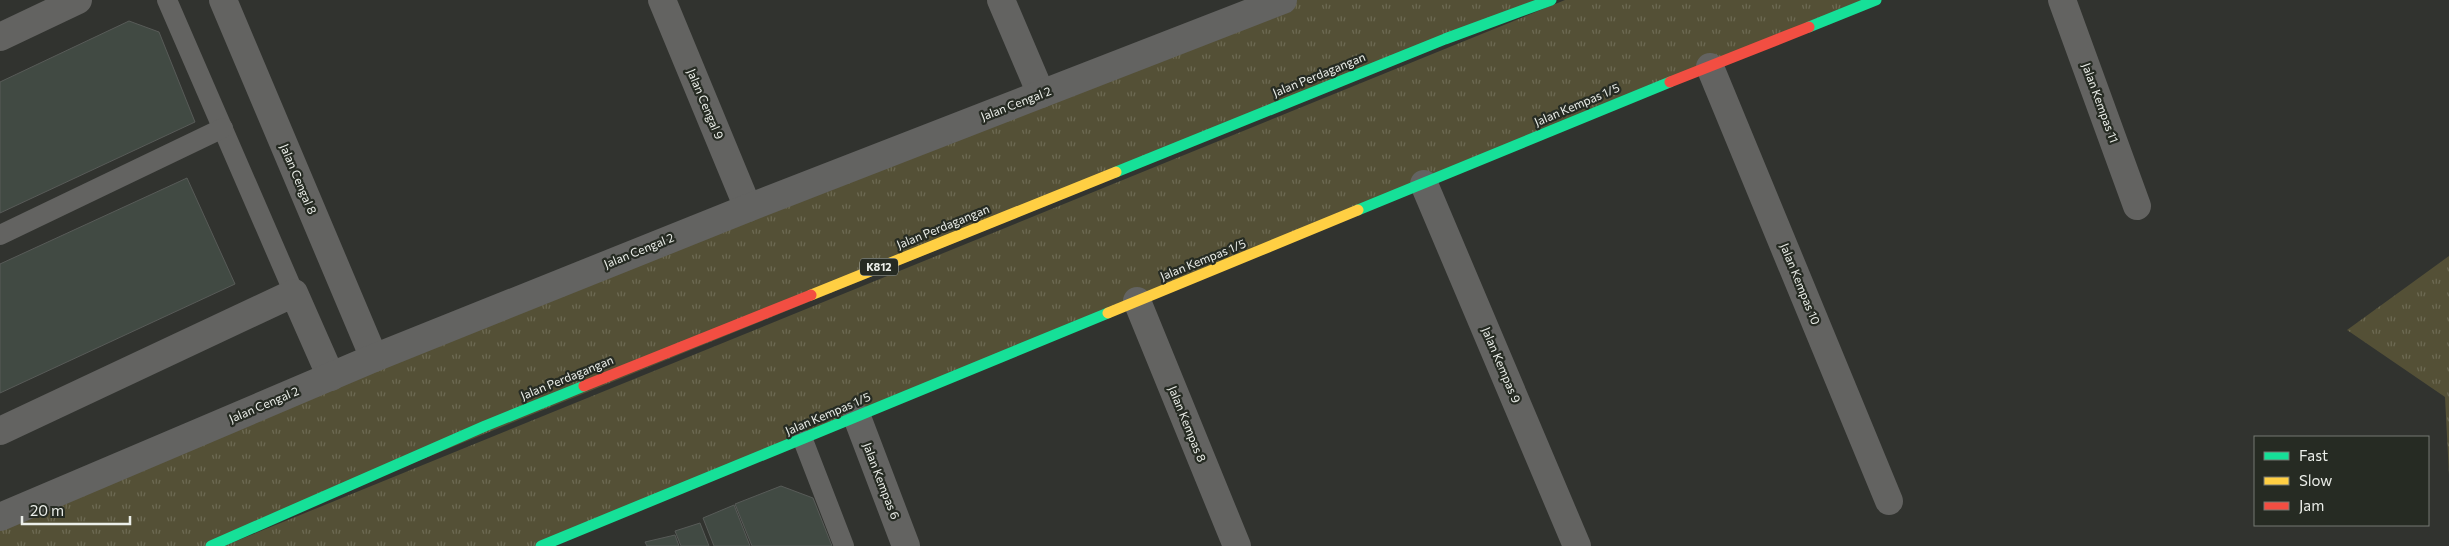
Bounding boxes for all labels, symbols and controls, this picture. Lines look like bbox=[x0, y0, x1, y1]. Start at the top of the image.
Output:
street label: Jalan Perdagangan bbox=[1270, 49, 1367, 100]
street label: Jalan Kempas 11 bbox=[2079, 61, 2122, 145]
street label: Jalan Cengal 9 bbox=[684, 66, 727, 141]
street label: Jalan Kempas 1/5 bbox=[1532, 80, 1622, 129]
street label: Jalan Cengal 2 bbox=[978, 83, 1054, 124]
street label: Jalan Cengal 8 bbox=[277, 141, 320, 216]
street label: Jalan Perdagangan bbox=[894, 201, 991, 252]
street label: Jalan Cengal 2 bbox=[602, 230, 676, 271]
street label: Jalan Kempas 1/5 bbox=[1158, 235, 1248, 284]
street label: Jalan Kempas 10 bbox=[1777, 241, 1824, 327]
road number: K812 bbox=[860, 258, 898, 276]
street label: Jalan Kempas 9 bbox=[1479, 325, 1524, 405]
street label: Jalan Perdagangan bbox=[518, 352, 615, 403]
street label: Jalan Cengal 2 bbox=[227, 383, 301, 426]
street label: Jalan Kempas 8 bbox=[1165, 383, 1210, 464]
street label: Jalan Kempas 1/5 bbox=[783, 389, 873, 438]
legend bbox=[2254, 436, 2429, 526]
street label: Jalan Kempas 6 bbox=[860, 440, 903, 521]
text: Fast bbox=[2299, 446, 2328, 464]
text: Slow bbox=[2299, 471, 2332, 489]
scale bar bbox=[22, 494, 130, 526]
text: Jam bbox=[2299, 496, 2324, 514]
text: 20 m bbox=[30, 501, 64, 519]

